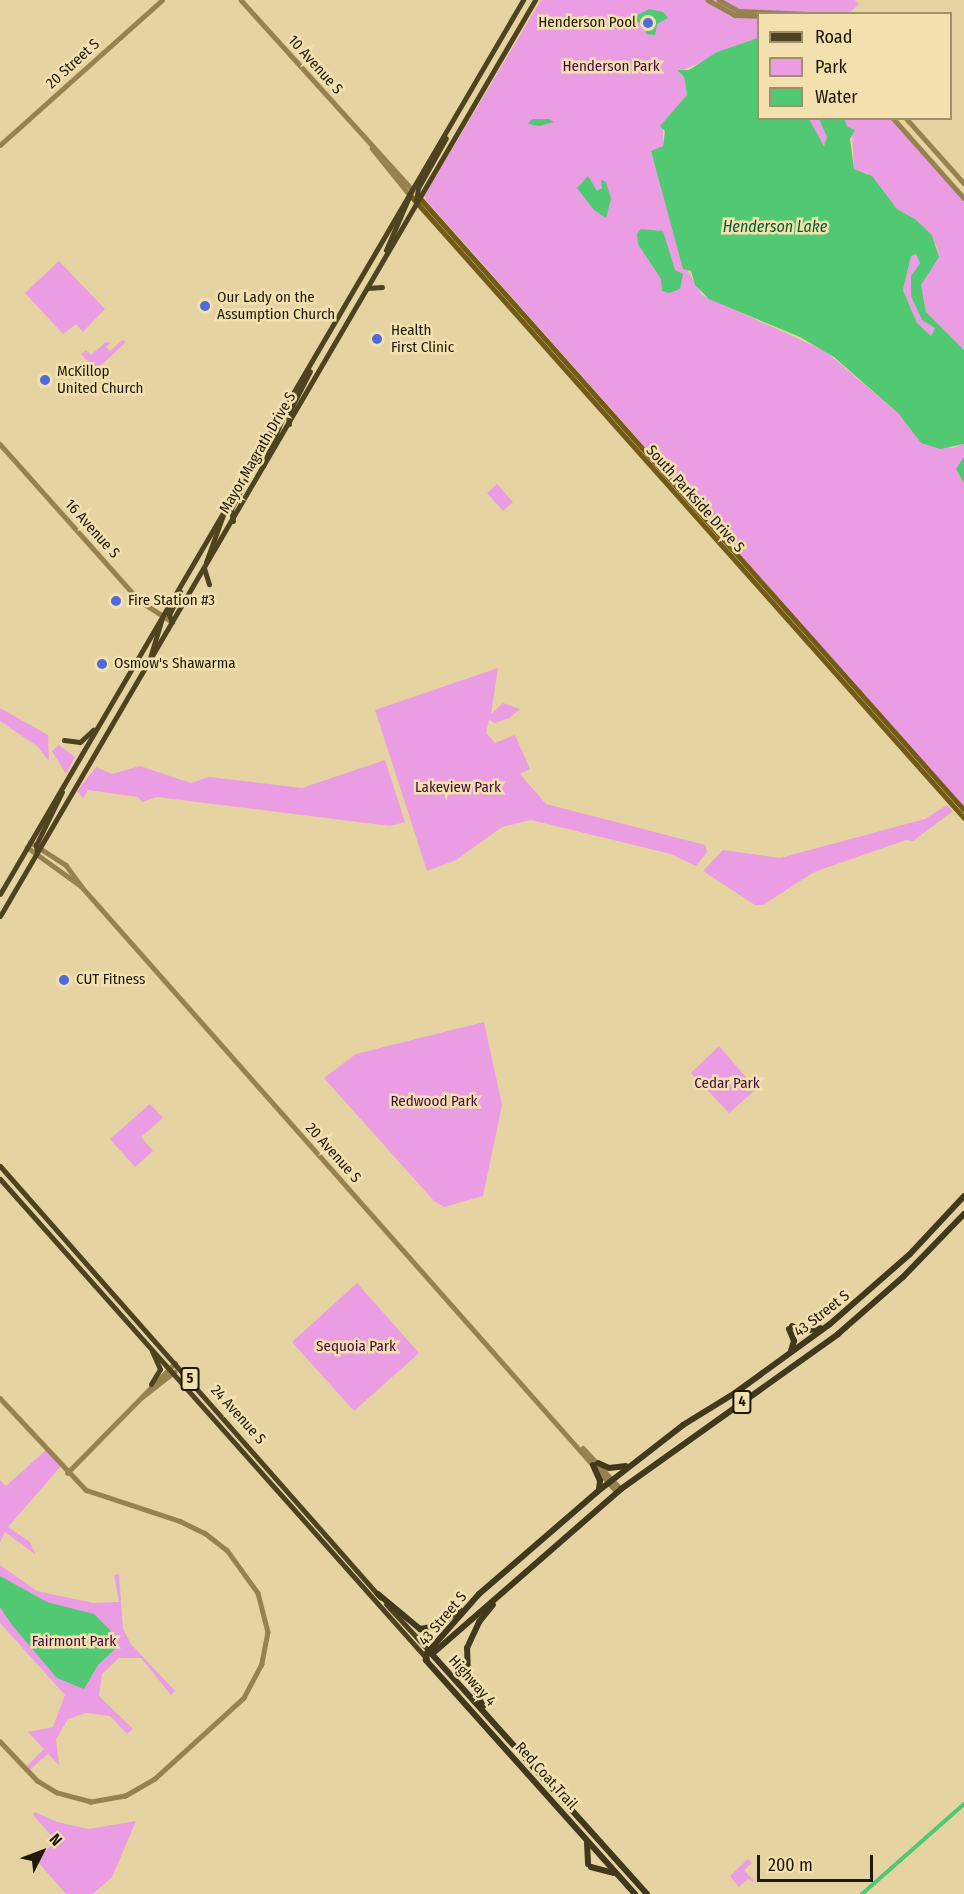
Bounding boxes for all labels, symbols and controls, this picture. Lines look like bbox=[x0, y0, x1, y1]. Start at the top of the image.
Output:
legend bbox=[757, 12, 952, 120]
place label: Henderson Pool bbox=[538, 14, 636, 32]
marker: Henderson Pool bbox=[641, 16, 655, 30]
text: Road bbox=[815, 26, 852, 48]
street label: 10 Avenue S bbox=[284, 32, 346, 98]
street label: 20 Street S bbox=[43, 35, 103, 93]
text: Park bbox=[815, 56, 847, 78]
park label: Henderson Park bbox=[562, 58, 660, 76]
text: Water bbox=[815, 86, 858, 108]
water label: Henderson Lake bbox=[723, 217, 827, 237]
place label: Our Lady on the Assumption Church bbox=[217, 288, 335, 323]
marker: Our Lady on the Assumption Church bbox=[198, 299, 212, 313]
place label: Health First Clinic bbox=[391, 321, 454, 356]
marker: Health First Clinic bbox=[368, 330, 386, 348]
place label: McKillop United Church bbox=[57, 362, 144, 397]
marker: McKillop United Church bbox=[38, 373, 52, 387]
street label: Mayor Magrath Drive S bbox=[216, 389, 300, 517]
street label: South Parkside Drive S bbox=[642, 442, 748, 556]
street label: 16 Avenue S bbox=[61, 496, 123, 562]
place label: Fire Station #3 bbox=[128, 592, 215, 610]
marker: Fire Station #3 bbox=[109, 594, 123, 608]
place label: Osmow's Shawarma bbox=[114, 655, 236, 673]
marker: Osmow's Shawarma bbox=[95, 657, 109, 671]
park label: Lakeview Park bbox=[415, 779, 501, 797]
place label: CUT Fitness bbox=[76, 971, 146, 989]
marker: CUT Fitness bbox=[57, 973, 71, 987]
park label: Cedar Park bbox=[694, 1075, 760, 1093]
park label: Redwood Park bbox=[390, 1093, 478, 1111]
street label: 20 Avenue S bbox=[302, 1119, 364, 1187]
street label: 43 Street S bbox=[791, 1287, 853, 1341]
park label: Sequoia Park bbox=[316, 1338, 396, 1356]
road number: 5 bbox=[180, 1368, 201, 1390]
street label: 24 Avenue S bbox=[207, 1382, 269, 1448]
road number: 4 bbox=[732, 1391, 752, 1413]
street label: 43 Street S bbox=[415, 1588, 471, 1650]
park label: Fairmont Park bbox=[32, 1633, 116, 1651]
street label: Highway 4 bbox=[445, 1652, 499, 1710]
street label: Red Coat Trail bbox=[511, 1739, 581, 1813]
north arrow bbox=[12, 1822, 72, 1882]
text: N bbox=[45, 1830, 66, 1850]
scale bar bbox=[760, 1843, 876, 1881]
text: 200 m bbox=[768, 1854, 813, 1876]

